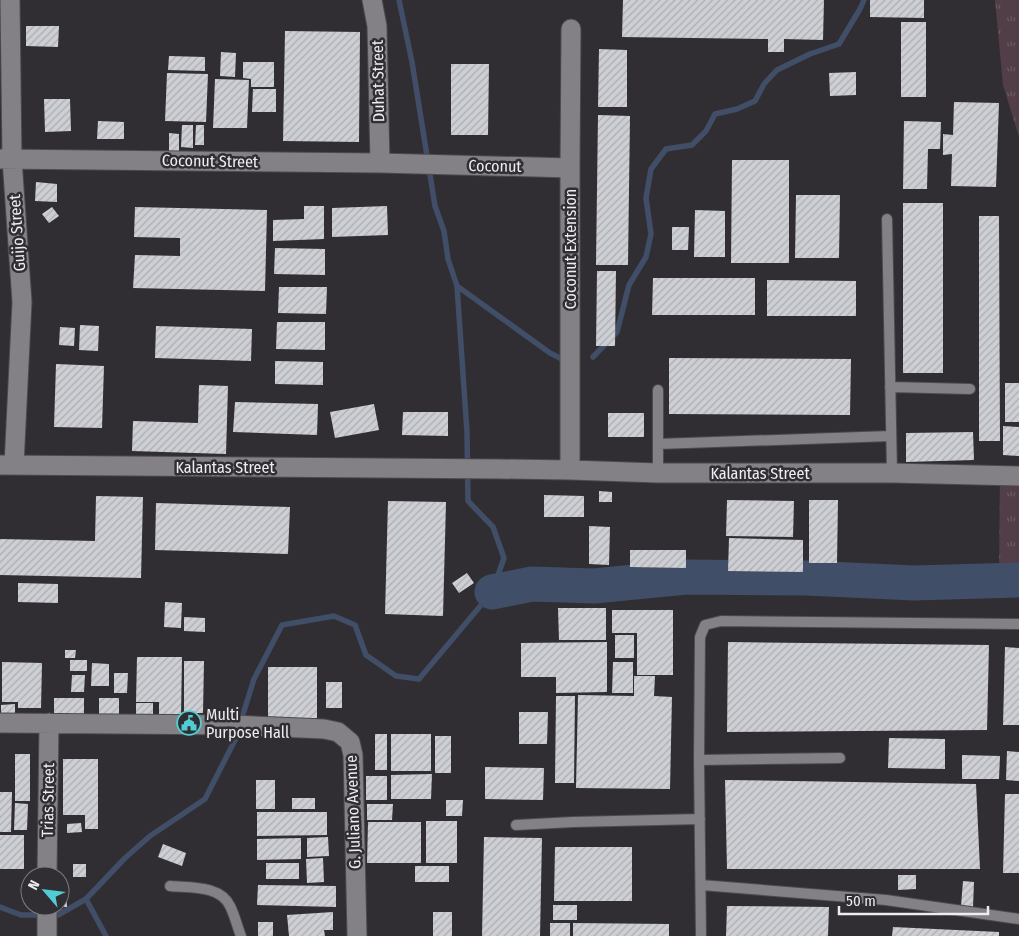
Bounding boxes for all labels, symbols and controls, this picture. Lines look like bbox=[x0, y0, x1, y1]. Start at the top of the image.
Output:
street label: Duhat Street bbox=[368, 39, 388, 122]
street label: Coconut Street bbox=[162, 151, 259, 171]
street label: Coconut bbox=[468, 156, 523, 176]
street label: Coconut Extension bbox=[561, 189, 580, 309]
street label: Guijo Street bbox=[5, 193, 29, 272]
street label: Kalantas Street bbox=[175, 458, 275, 477]
street label: Kalantas Street bbox=[710, 464, 810, 483]
place label: Multi Purpose Hall bbox=[206, 705, 289, 742]
public building icon: Multi Purpose Hall bbox=[176, 710, 202, 736]
street label: G. Juliano Avenue bbox=[342, 755, 364, 869]
street label: Trias Street bbox=[38, 762, 58, 837]
north arrow bbox=[20, 866, 70, 916]
text: N bbox=[24, 877, 43, 893]
scale bar bbox=[839, 884, 988, 916]
text: 50 m bbox=[846, 892, 876, 910]

